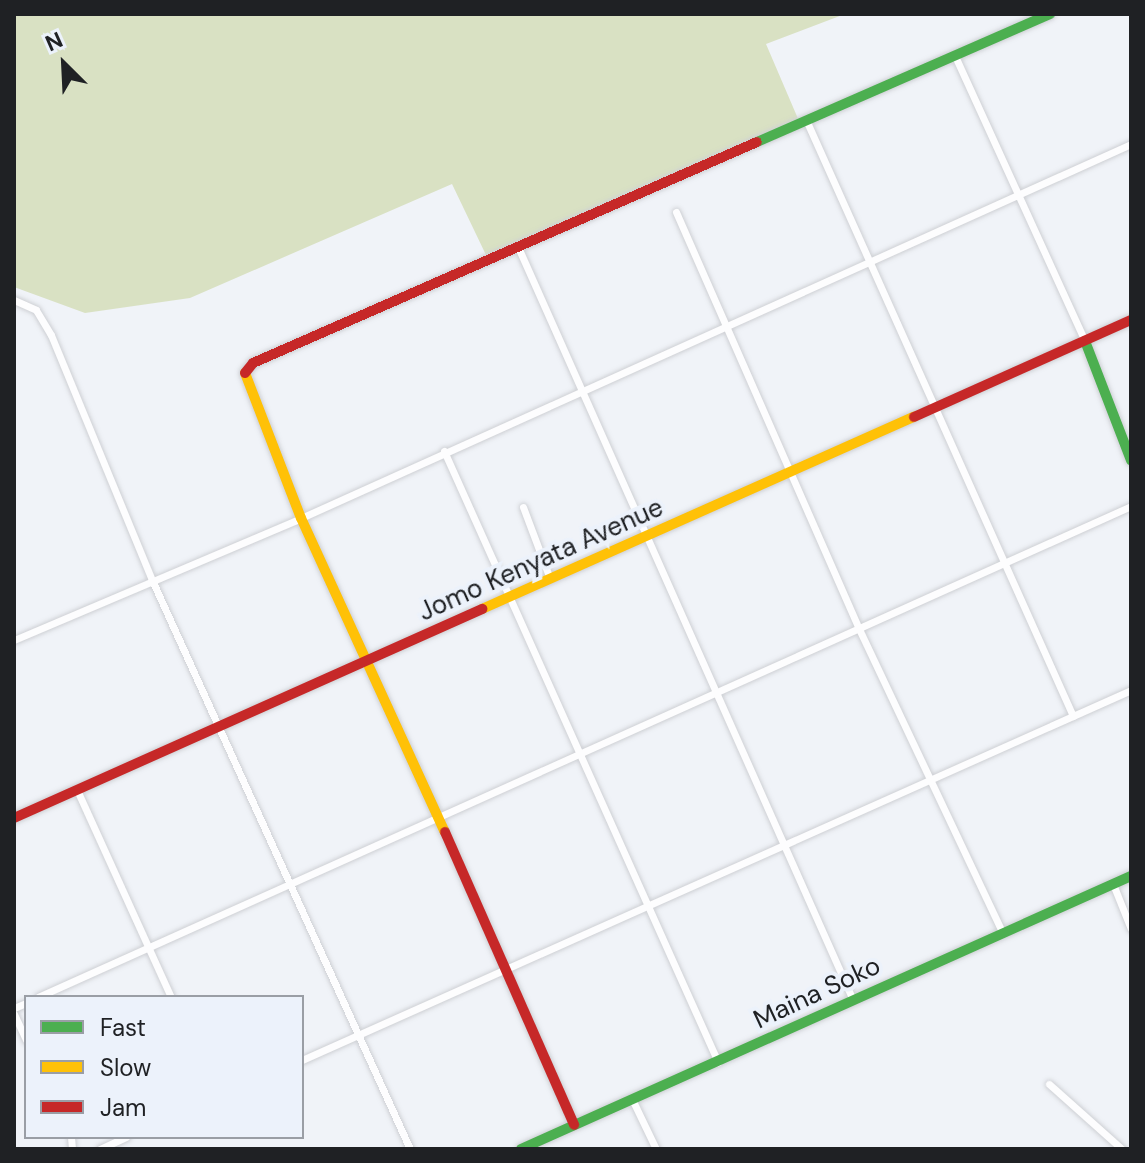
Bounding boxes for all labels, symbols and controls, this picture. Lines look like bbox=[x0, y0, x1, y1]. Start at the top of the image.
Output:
north arrow bbox=[24, 24, 104, 104]
text: N bbox=[41, 25, 67, 58]
street label: Jomo Kenyata Avenue bbox=[414, 492, 668, 628]
street label: Maina Soko bbox=[749, 950, 885, 1036]
legend bbox=[24, 995, 304, 1139]
text: Fast bbox=[100, 1012, 146, 1043]
text: Slow bbox=[100, 1052, 151, 1083]
text: Jam bbox=[100, 1092, 146, 1123]

